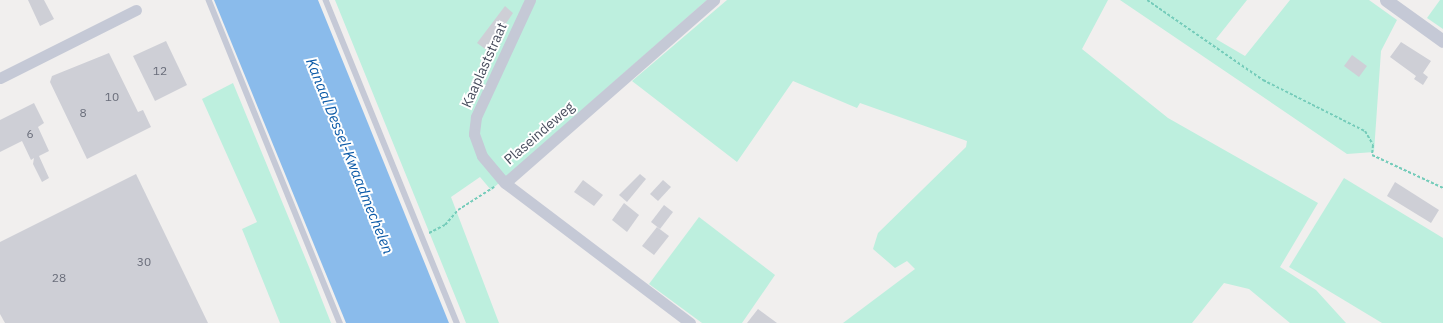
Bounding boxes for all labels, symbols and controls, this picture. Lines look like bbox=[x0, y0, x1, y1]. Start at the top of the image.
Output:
street label: Kaaplaststraat bbox=[458, 20, 510, 110]
water label: Kanaal Dessel-Kwaadmechelen bbox=[302, 55, 398, 257]
house number: 12 bbox=[153, 64, 167, 78]
house number: 10 bbox=[105, 90, 119, 104]
street label: Plaseindeweg bbox=[501, 98, 577, 168]
house number: 8 bbox=[79, 106, 87, 120]
house number: 6 bbox=[26, 127, 34, 141]
house number: 30 bbox=[137, 255, 151, 269]
house number: 28 bbox=[52, 271, 66, 285]

